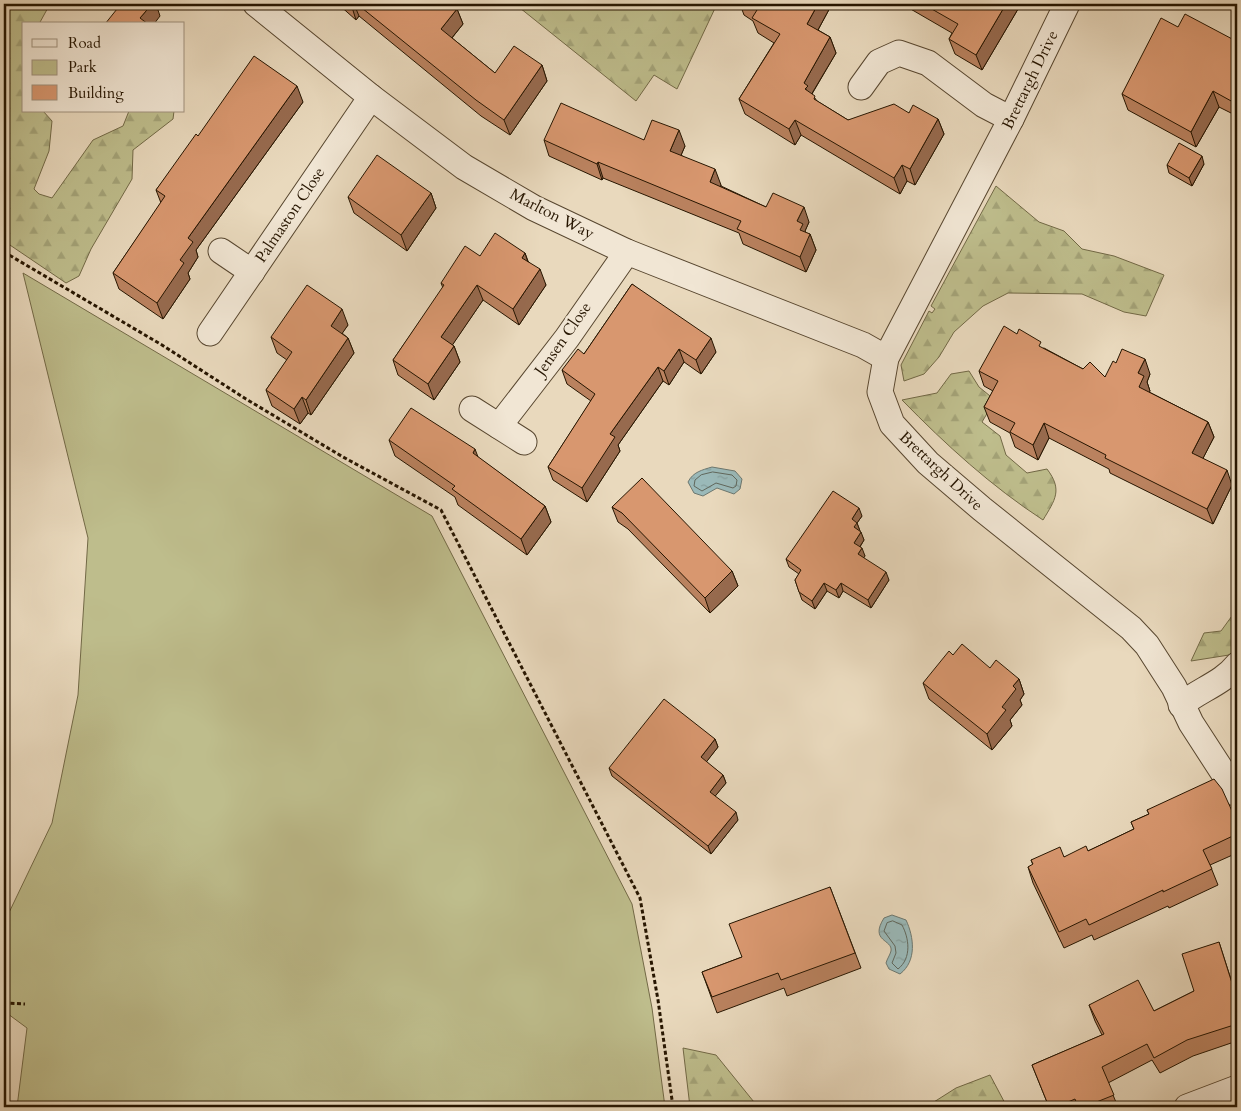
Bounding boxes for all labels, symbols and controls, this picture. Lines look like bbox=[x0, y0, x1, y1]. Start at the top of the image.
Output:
legend bbox=[22, 22, 185, 112]
street label: Brettargh Drive bbox=[997, 27, 1063, 133]
text: Road bbox=[68, 33, 101, 53]
text: Park bbox=[68, 57, 97, 77]
text: Building bbox=[68, 83, 124, 103]
street label: Palmaston Close bbox=[250, 163, 330, 267]
street label: Marlton Way bbox=[506, 183, 598, 245]
street label: Jensen Close bbox=[528, 298, 596, 382]
street label: Brettargh Drive bbox=[894, 426, 988, 516]

